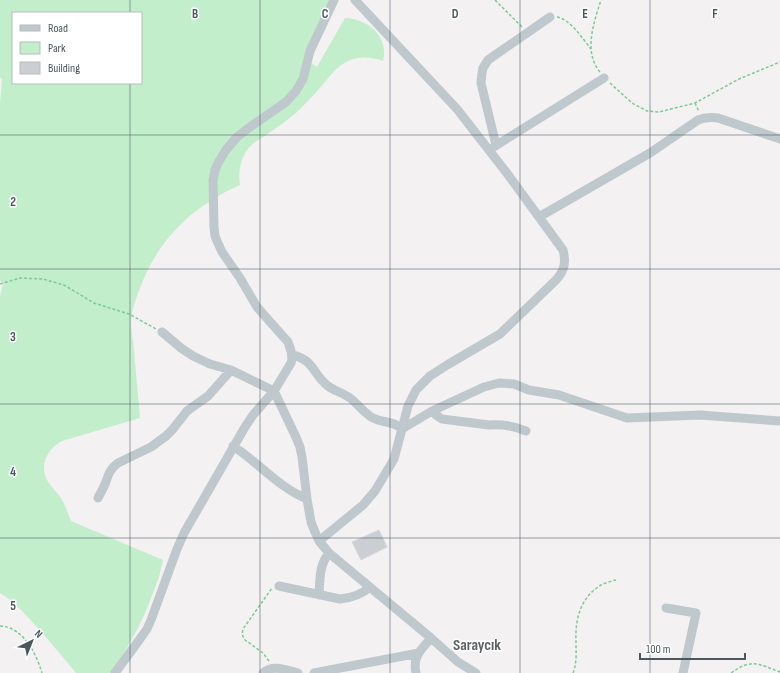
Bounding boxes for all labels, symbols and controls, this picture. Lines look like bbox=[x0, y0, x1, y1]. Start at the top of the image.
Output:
text: B bbox=[192, 6, 198, 22]
text: C bbox=[322, 6, 329, 22]
text: D bbox=[452, 6, 459, 22]
text: E bbox=[582, 6, 588, 22]
text: F bbox=[712, 6, 718, 22]
legend bbox=[12, 12, 142, 84]
text: Road bbox=[48, 21, 68, 36]
text: Park bbox=[48, 41, 66, 56]
text: Building bbox=[48, 61, 80, 76]
text: 2 bbox=[10, 194, 16, 210]
text: 3 bbox=[10, 329, 16, 345]
text: 4 bbox=[10, 464, 16, 480]
text: 5 bbox=[10, 598, 16, 614]
north arrow bbox=[12, 621, 52, 661]
text: N bbox=[32, 627, 45, 641]
scale bar bbox=[640, 635, 745, 661]
district label: Saraycık bbox=[453, 636, 501, 655]
text: 100 m bbox=[646, 642, 671, 657]

